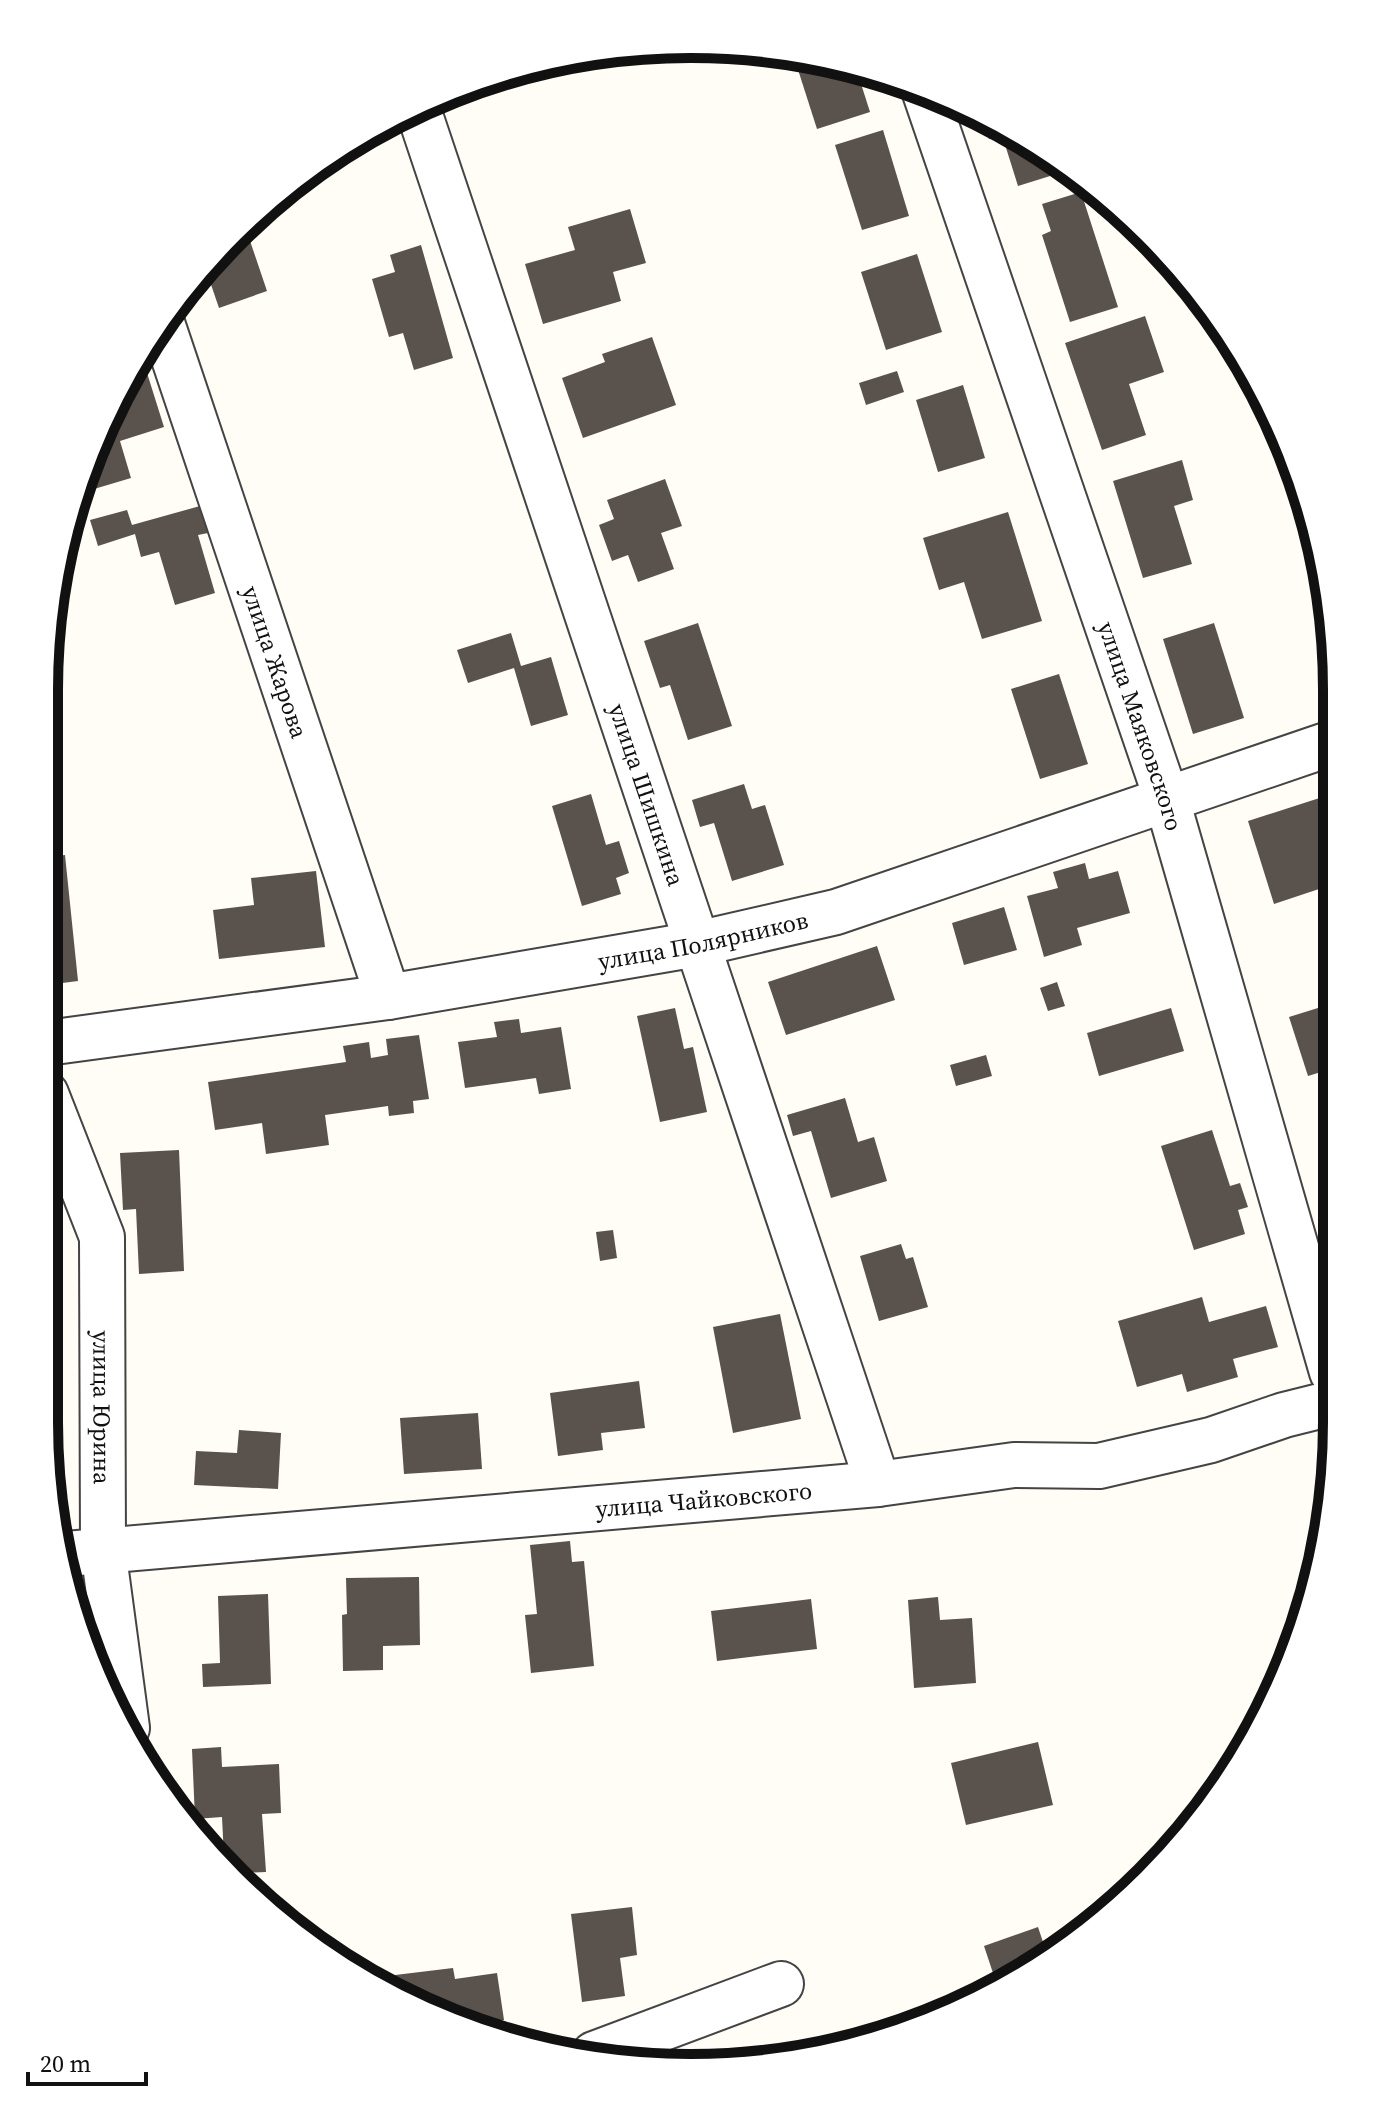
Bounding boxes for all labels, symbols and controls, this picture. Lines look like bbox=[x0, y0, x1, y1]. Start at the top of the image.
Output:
street label: улица Жарова bbox=[235, 581, 317, 743]
street label: улица Маяковского bbox=[1090, 617, 1192, 835]
street label: улица Шишкина bbox=[601, 699, 693, 891]
street label: улица Полярников bbox=[595, 903, 811, 977]
street label: улица Юрина bbox=[86, 1330, 119, 1485]
street label: улица Чайковского bbox=[594, 1473, 813, 1525]
scale bar bbox=[28, 2036, 146, 2086]
text: 20 m bbox=[40, 2047, 91, 2080]

